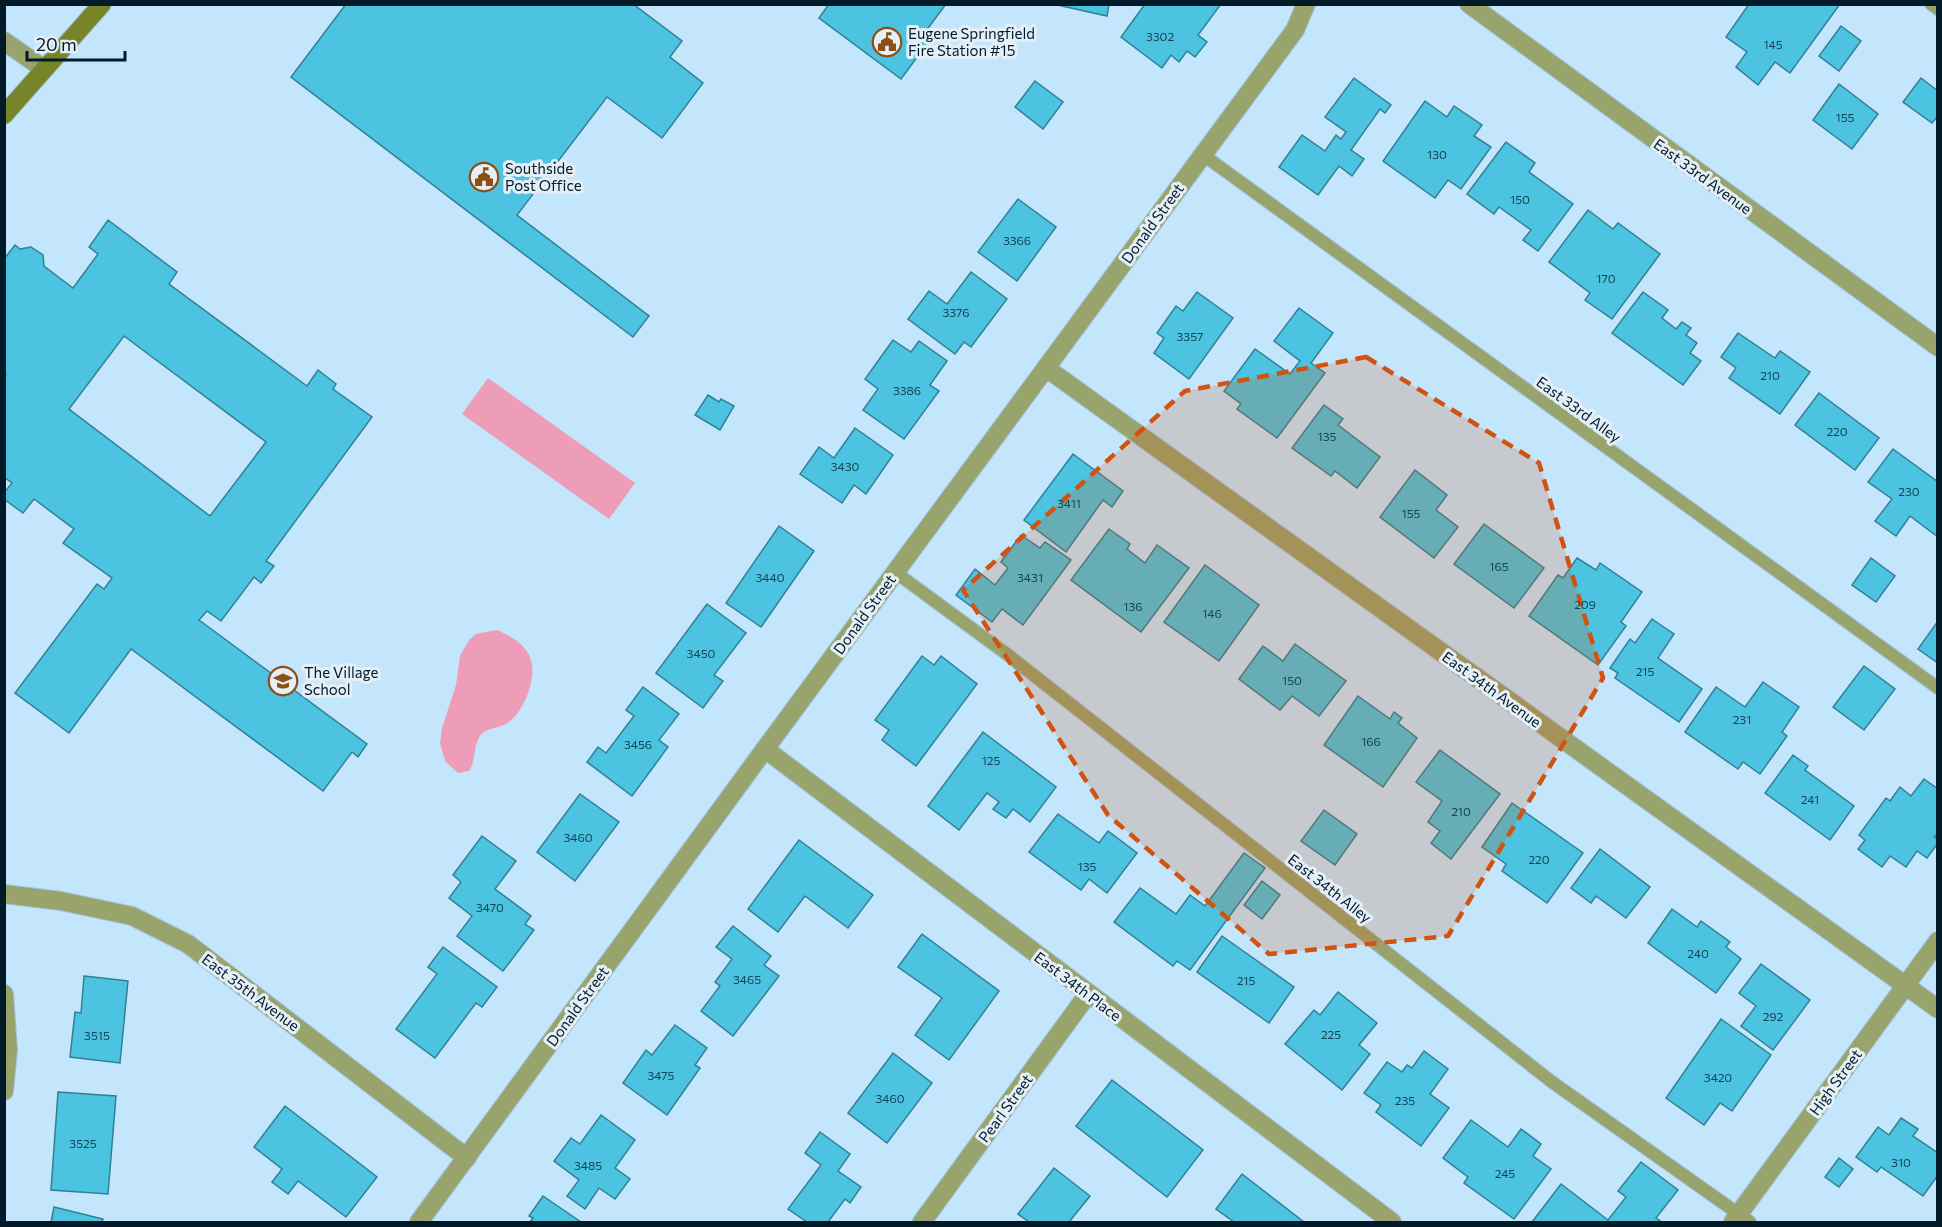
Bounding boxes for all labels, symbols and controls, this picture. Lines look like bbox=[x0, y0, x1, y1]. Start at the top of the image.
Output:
scale bar bbox=[27, 24, 124, 62]
place label: Eugene Springfield Fire Station #15 bbox=[908, 24, 1035, 59]
public building icon: Eugene Springfield Fire Station #15 bbox=[871, 26, 903, 58]
house number: 3302 bbox=[1146, 29, 1174, 43]
text: 20 m bbox=[36, 33, 77, 55]
house number: 145 bbox=[1763, 37, 1783, 51]
house number: 155 bbox=[1836, 110, 1855, 124]
street label: East 33rd Avenue bbox=[1650, 134, 1756, 218]
house number: 130 bbox=[1427, 147, 1447, 161]
place label: Southside Post Office bbox=[505, 159, 582, 194]
public building icon: Southside Post Office bbox=[468, 161, 500, 193]
street label: Donald Street bbox=[1117, 180, 1187, 266]
house number: 150 bbox=[1510, 192, 1530, 206]
house number: 3366 bbox=[1003, 233, 1031, 247]
house number: 170 bbox=[1596, 271, 1616, 285]
house number: 3376 bbox=[942, 305, 970, 319]
house number: 3357 bbox=[1177, 329, 1203, 343]
house number: 210 bbox=[1760, 368, 1780, 382]
street label: East 33rd Alley bbox=[1533, 372, 1625, 446]
house number: 3386 bbox=[893, 383, 921, 397]
house number: 220 bbox=[1826, 424, 1848, 438]
house number: 135 bbox=[1318, 429, 1337, 443]
house number: 3430 bbox=[831, 459, 860, 473]
house number: 230 bbox=[1898, 484, 1920, 498]
house number: 3411 bbox=[1057, 496, 1081, 510]
house number: 155 bbox=[1402, 506, 1421, 520]
house number: 165 bbox=[1489, 559, 1509, 573]
house number: 3440 bbox=[755, 570, 785, 584]
house number: 3431 bbox=[1017, 570, 1043, 584]
street label: Donald Street bbox=[829, 571, 899, 657]
house number: 209 bbox=[1574, 597, 1596, 611]
house number: 136 bbox=[1123, 599, 1143, 613]
house number: 146 bbox=[1202, 606, 1222, 620]
house number: 3450 bbox=[687, 646, 716, 660]
street label: East 34th Avenue bbox=[1439, 647, 1545, 731]
place label: The Village School bbox=[304, 663, 379, 698]
house number: 215 bbox=[1636, 664, 1654, 678]
school or university icon: The Village School bbox=[267, 665, 299, 697]
house number: 150 bbox=[1282, 673, 1302, 687]
house number: 231 bbox=[1733, 712, 1751, 726]
house number: 166 bbox=[1361, 734, 1381, 748]
house number: 3456 bbox=[624, 737, 652, 751]
house number: 125 bbox=[982, 753, 1000, 767]
house number: 241 bbox=[1801, 792, 1819, 806]
house number: 210 bbox=[1451, 804, 1471, 818]
house number: 3460 bbox=[563, 830, 593, 844]
street label: East 34th Alley bbox=[1285, 850, 1376, 926]
house number: 220 bbox=[1528, 852, 1550, 866]
house number: 135 bbox=[1078, 859, 1097, 873]
house number: 3470 bbox=[476, 900, 504, 914]
house number: 240 bbox=[1687, 946, 1709, 960]
street label: East 34th Place bbox=[1031, 947, 1125, 1025]
street label: East 35th Avenue bbox=[199, 949, 303, 1035]
street label: Donald Street bbox=[542, 963, 612, 1049]
house number: 3465 bbox=[733, 972, 761, 986]
house number: 215 bbox=[1237, 973, 1255, 987]
house number: 292 bbox=[1763, 1009, 1784, 1023]
house number: 225 bbox=[1321, 1027, 1341, 1041]
house number: 3515 bbox=[84, 1028, 110, 1042]
street label: High Street bbox=[1805, 1046, 1865, 1118]
house number: 3475 bbox=[647, 1068, 675, 1082]
street label: Pearl Street bbox=[974, 1070, 1036, 1146]
house number: 3420 bbox=[1704, 1070, 1732, 1084]
house number: 3460 bbox=[875, 1091, 905, 1105]
house number: 235 bbox=[1395, 1093, 1415, 1107]
house number: 3525 bbox=[69, 1136, 97, 1150]
house number: 310 bbox=[1891, 1155, 1911, 1169]
house number: 3485 bbox=[574, 1158, 602, 1172]
house number: 245 bbox=[1495, 1166, 1515, 1180]

